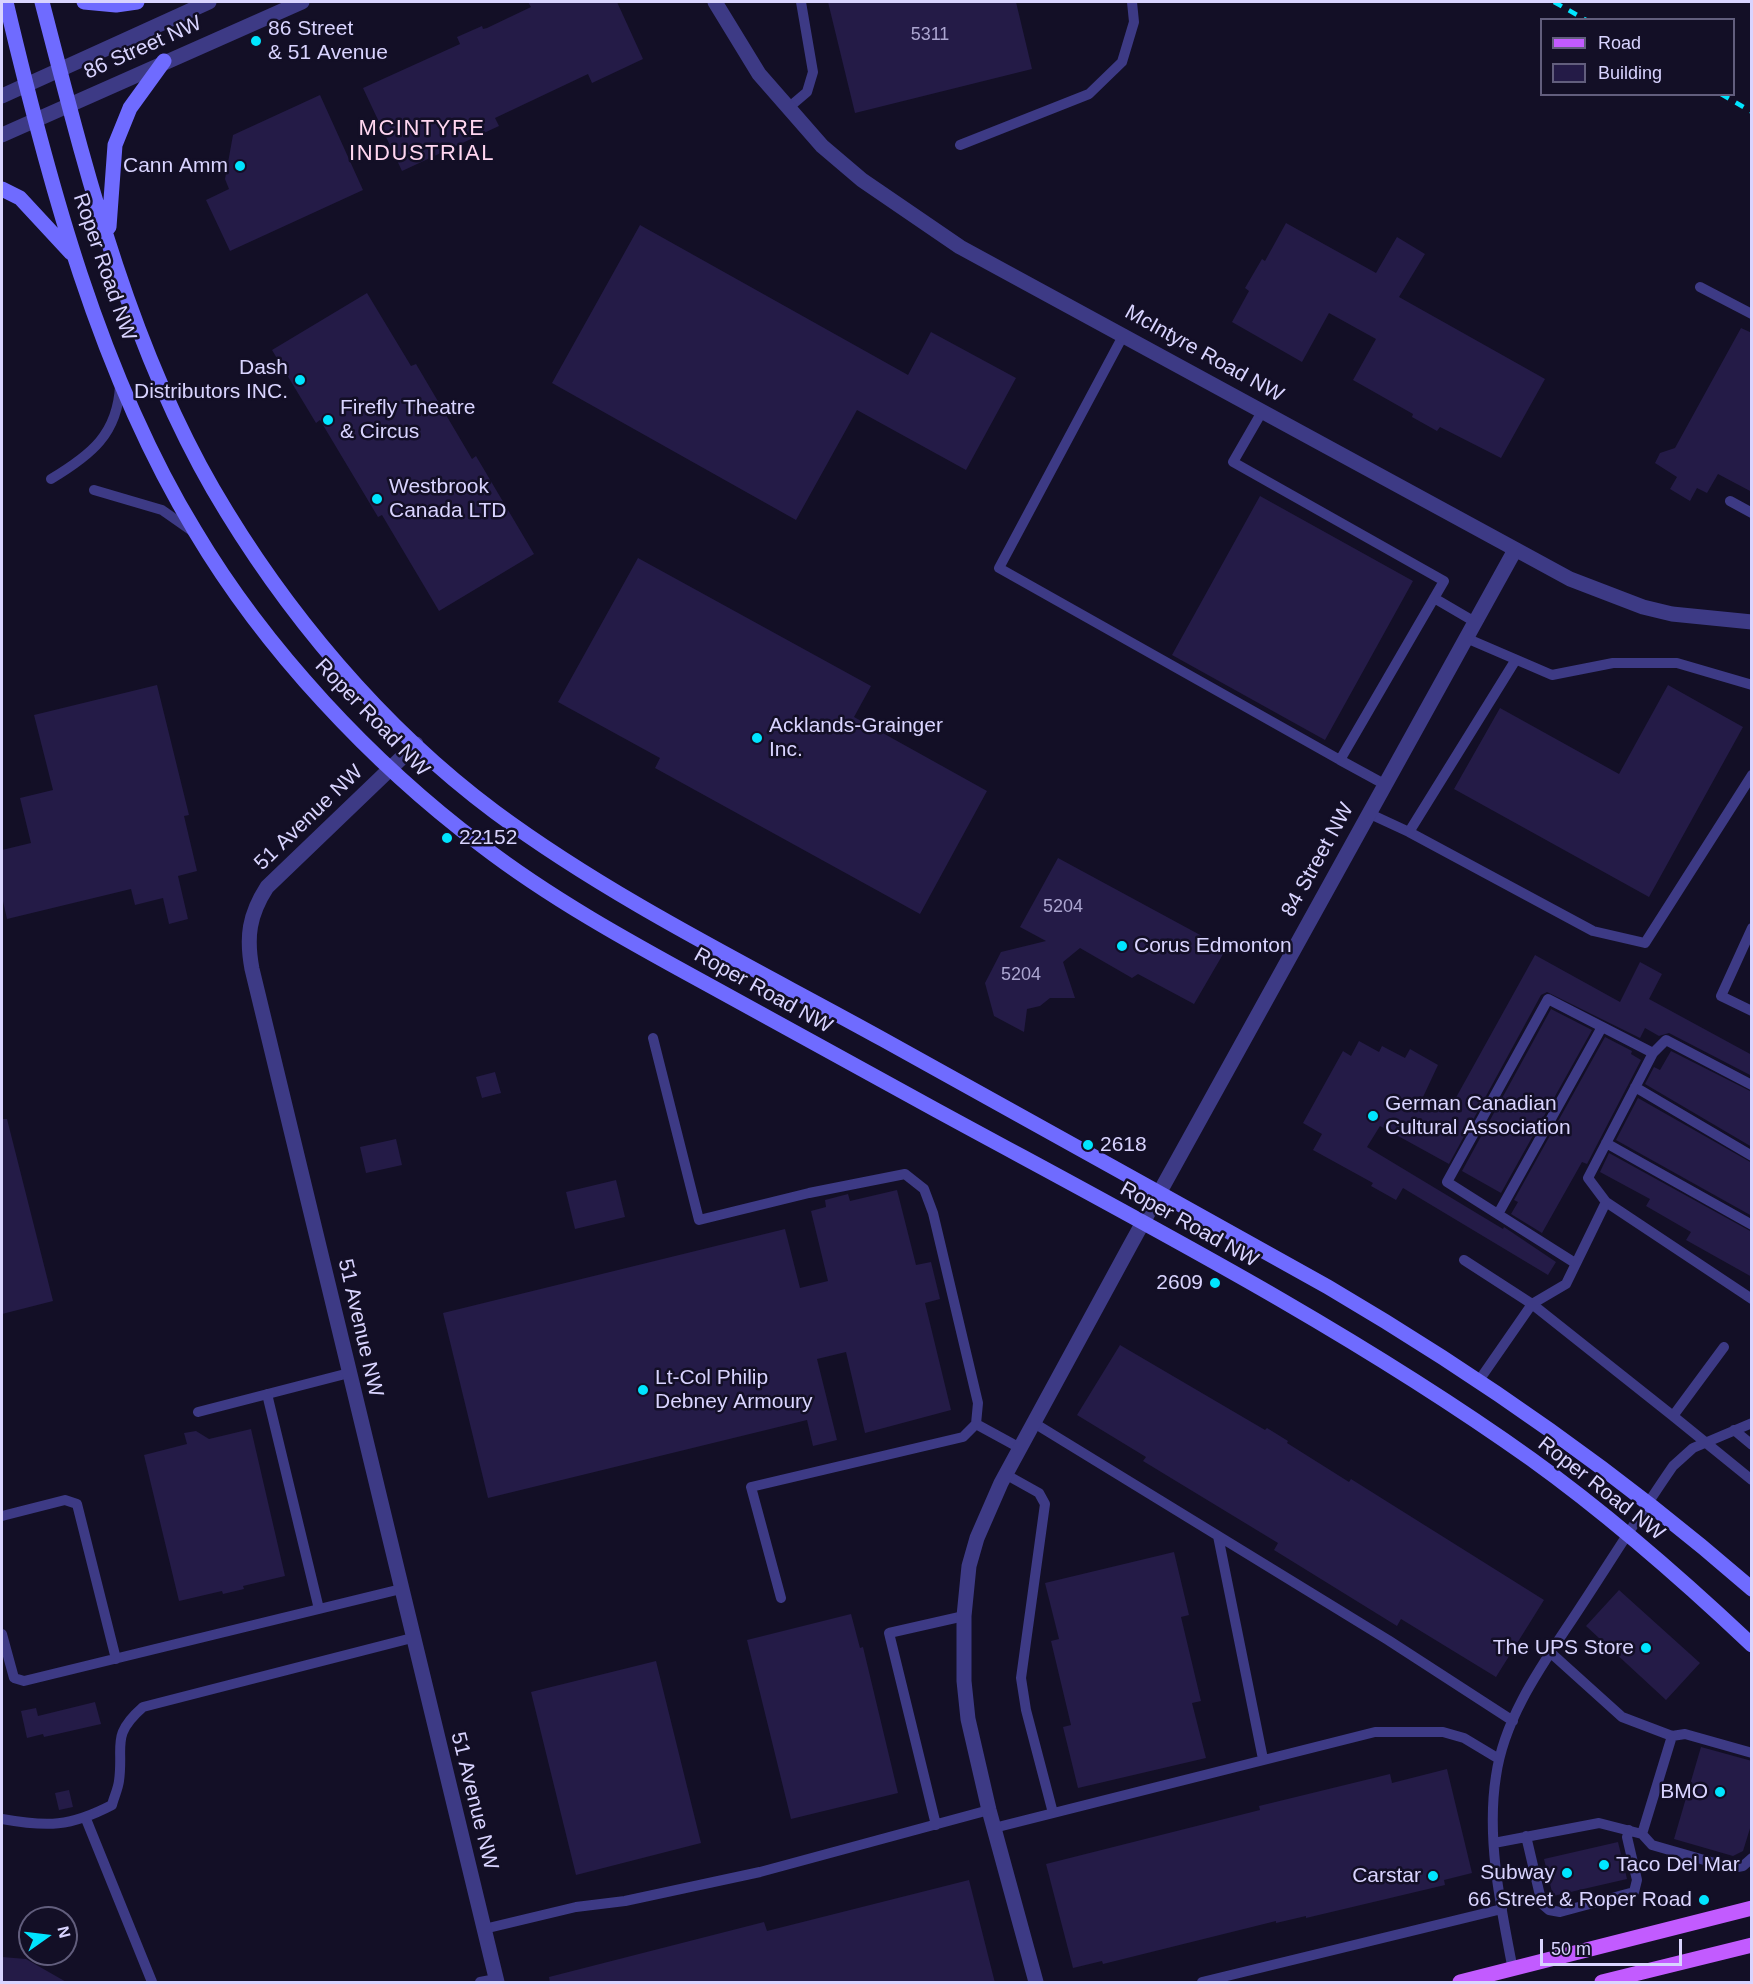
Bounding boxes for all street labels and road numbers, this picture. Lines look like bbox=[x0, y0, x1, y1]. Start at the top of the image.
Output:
street label: 86 Street NW bbox=[80, 11, 206, 85]
street label: Roper Road NW bbox=[67, 190, 141, 344]
street label: McIntyre Road NW bbox=[1120, 300, 1288, 408]
street label: Roper Road NW bbox=[309, 654, 435, 782]
street label: 51 Avenue NW bbox=[250, 760, 368, 876]
street label: 84 Street NW bbox=[1276, 799, 1360, 921]
street label: Roper Road NW bbox=[690, 943, 836, 1039]
street label: Roper Road NW bbox=[1116, 1177, 1262, 1273]
street label: 51 Avenue NW bbox=[332, 1257, 388, 1399]
street label: Roper Road NW bbox=[1533, 1432, 1669, 1546]
street label: 51 Avenue NW bbox=[445, 1730, 503, 1872]

